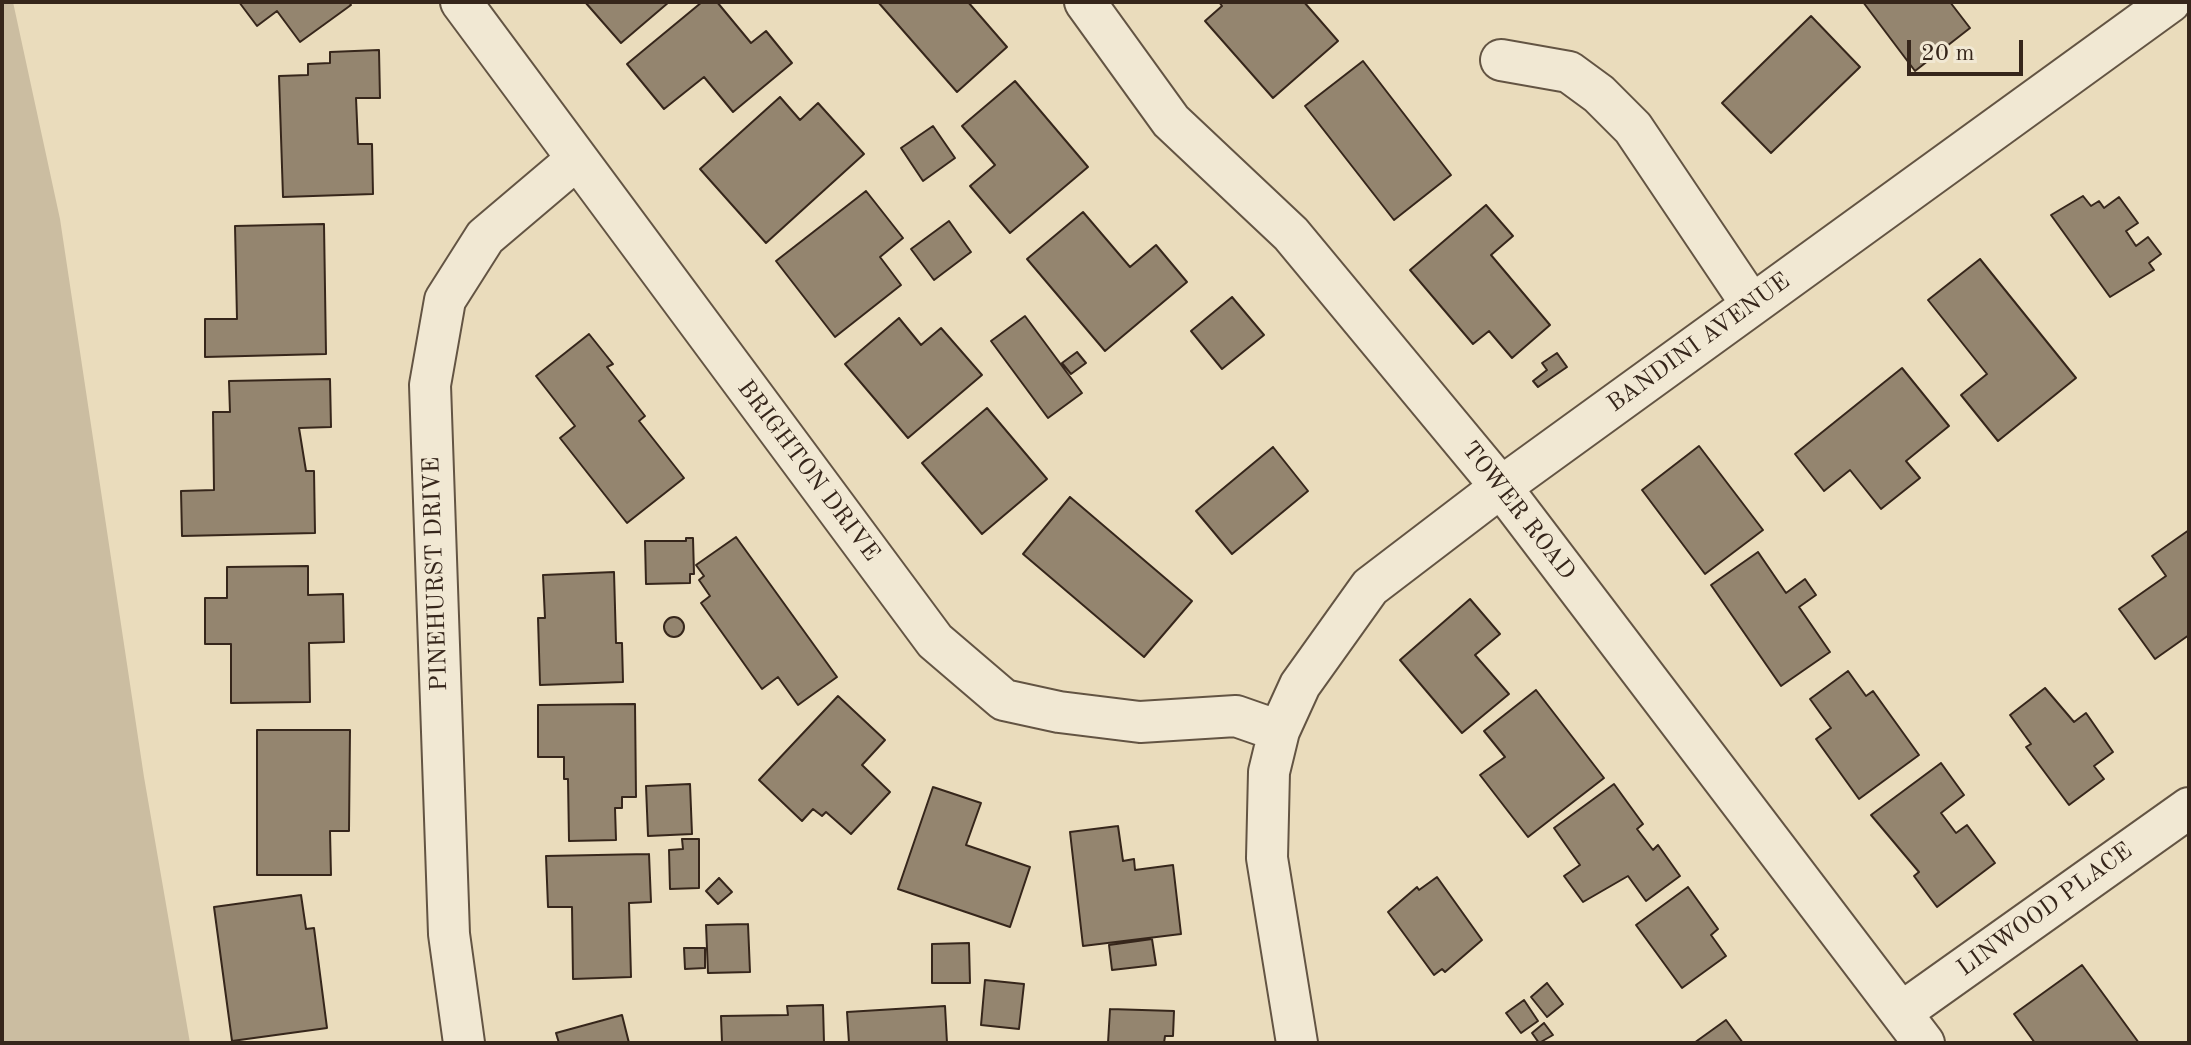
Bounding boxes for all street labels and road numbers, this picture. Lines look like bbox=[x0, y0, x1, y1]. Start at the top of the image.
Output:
street label: BANDINI AVENUE bbox=[1602, 267, 1796, 419]
street label: BRIGHTON DRIVE bbox=[731, 375, 885, 567]
street label: TOWER ROAD bbox=[1455, 436, 1581, 586]
street label: PINEHURST DRIVE bbox=[418, 456, 454, 692]
street label: LINWOOD PLACE bbox=[1952, 837, 2138, 983]

